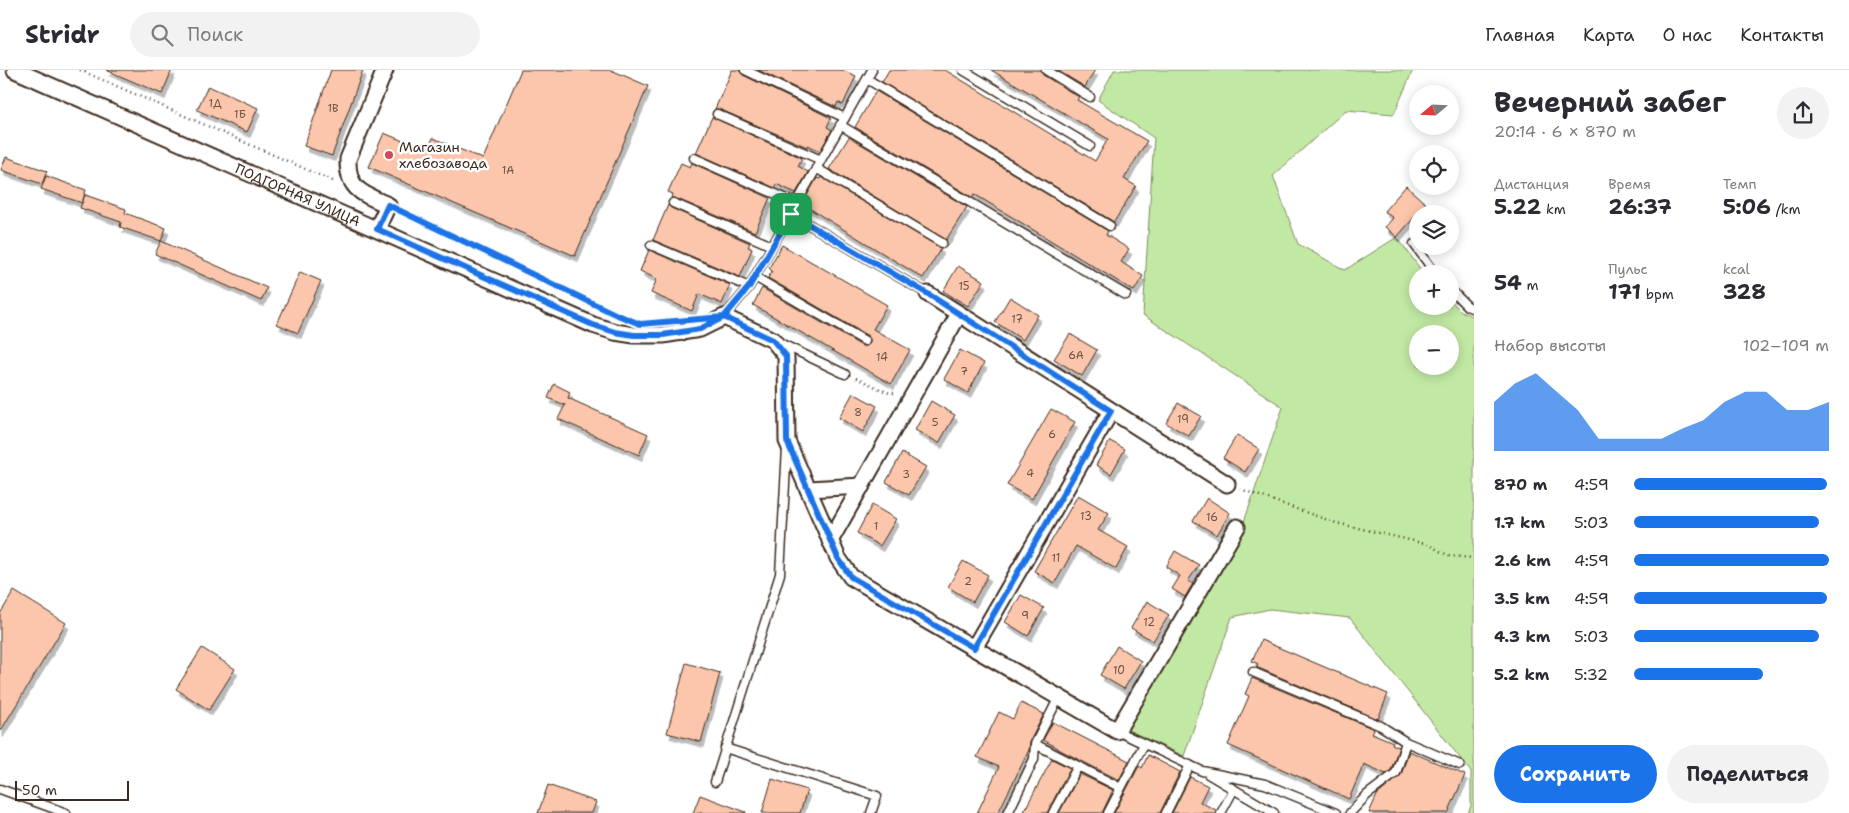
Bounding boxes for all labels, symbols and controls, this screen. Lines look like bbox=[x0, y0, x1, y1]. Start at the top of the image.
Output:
search box bbox=[130, 12, 480, 57]
text: Stridr bbox=[25, 19, 100, 51]
icon: search bbox=[148, 21, 176, 49]
text: Поиск bbox=[188, 22, 243, 47]
text: Главная bbox=[1485, 23, 1555, 47]
text: Карта bbox=[1583, 23, 1635, 47]
text: О нас bbox=[1663, 23, 1712, 47]
text: Контакты bbox=[1740, 23, 1824, 47]
text: Вечерний забег bbox=[1494, 83, 1726, 121]
north arrow bbox=[1409, 85, 1459, 135]
map controls bbox=[1409, 85, 1459, 375]
button: share bbox=[1777, 87, 1829, 139]
house number: 1Д bbox=[209, 96, 222, 111]
house number: 1В bbox=[327, 101, 339, 116]
house number: 1Б bbox=[234, 107, 246, 122]
text: 20:14 · 6 × 870 m bbox=[1494, 121, 1636, 142]
place label: Магазин хлебозавода bbox=[399, 138, 487, 172]
button: locate bbox=[1409, 145, 1459, 195]
marker: Магазин хлебозавода bbox=[383, 149, 395, 161]
street label: ПОДГОРНАЯ УЛИЦА bbox=[232, 159, 363, 230]
house number: 1А bbox=[502, 163, 514, 178]
text: Дистанция bbox=[1494, 175, 1569, 193]
text: Время bbox=[1608, 175, 1651, 193]
text: Темп bbox=[1723, 175, 1757, 193]
pin bbox=[770, 193, 812, 235]
text: 5.22 bbox=[1494, 193, 1541, 221]
text: 26:37 bbox=[1608, 193, 1672, 221]
text: 5:06 bbox=[1723, 193, 1771, 221]
icon: arrive bbox=[777, 200, 805, 228]
text: km bbox=[1541, 200, 1566, 218]
text: /km bbox=[1771, 200, 1801, 218]
button: layers bbox=[1409, 205, 1459, 255]
text: Пульс bbox=[1608, 260, 1648, 278]
text: kcal bbox=[1723, 260, 1750, 278]
button: + bbox=[1409, 265, 1459, 315]
text: 54 bbox=[1494, 269, 1522, 297]
text: m bbox=[1522, 276, 1539, 294]
text: 171 bbox=[1608, 278, 1641, 306]
text: 328 bbox=[1723, 278, 1766, 306]
house number: 15 bbox=[958, 279, 970, 294]
text: bpm bbox=[1641, 285, 1674, 303]
house number: 17 bbox=[1011, 312, 1023, 327]
button: − bbox=[1409, 325, 1459, 375]
text: Набор высоты bbox=[1494, 335, 1606, 356]
text: 102–109 m bbox=[1743, 335, 1829, 356]
house number: 6А bbox=[1068, 348, 1084, 363]
house number: 14 bbox=[876, 350, 888, 365]
house number: 7 bbox=[960, 364, 968, 379]
house number: 8 bbox=[854, 405, 862, 420]
house number: 19 bbox=[1177, 412, 1189, 427]
house number: 5 bbox=[932, 415, 939, 430]
house number: 6 bbox=[1048, 427, 1056, 442]
house number: 4 bbox=[1026, 466, 1034, 481]
house number: 3 bbox=[902, 467, 910, 482]
text: 870 m bbox=[1494, 474, 1547, 495]
text: 4:59 bbox=[1574, 474, 1609, 495]
house number: 13 bbox=[1080, 509, 1092, 524]
house number: 16 bbox=[1206, 510, 1218, 525]
text: 1.7 km bbox=[1494, 512, 1545, 533]
text: 5:03 bbox=[1574, 512, 1609, 533]
house number: 1 bbox=[874, 519, 878, 534]
text: 2.6 km bbox=[1494, 550, 1551, 571]
text: 4:59 bbox=[1574, 550, 1609, 571]
house number: 11 bbox=[1052, 551, 1060, 566]
house number: 2 bbox=[964, 574, 972, 589]
text: 3.5 km bbox=[1494, 588, 1550, 609]
text: 4:59 bbox=[1574, 588, 1609, 609]
house number: 9 bbox=[1021, 608, 1029, 623]
house number: 12 bbox=[1143, 615, 1155, 630]
text: 4.3 km bbox=[1494, 626, 1550, 647]
text: 5:03 bbox=[1574, 626, 1609, 647]
house number: 10 bbox=[1113, 663, 1125, 678]
text: 5.2 km bbox=[1494, 664, 1549, 685]
text: 5:32 bbox=[1574, 664, 1608, 685]
button: Сохранить bbox=[1494, 745, 1657, 803]
button: Поделиться bbox=[1667, 745, 1829, 803]
scale bar bbox=[15, 778, 129, 801]
text: 50 m bbox=[22, 781, 57, 799]

